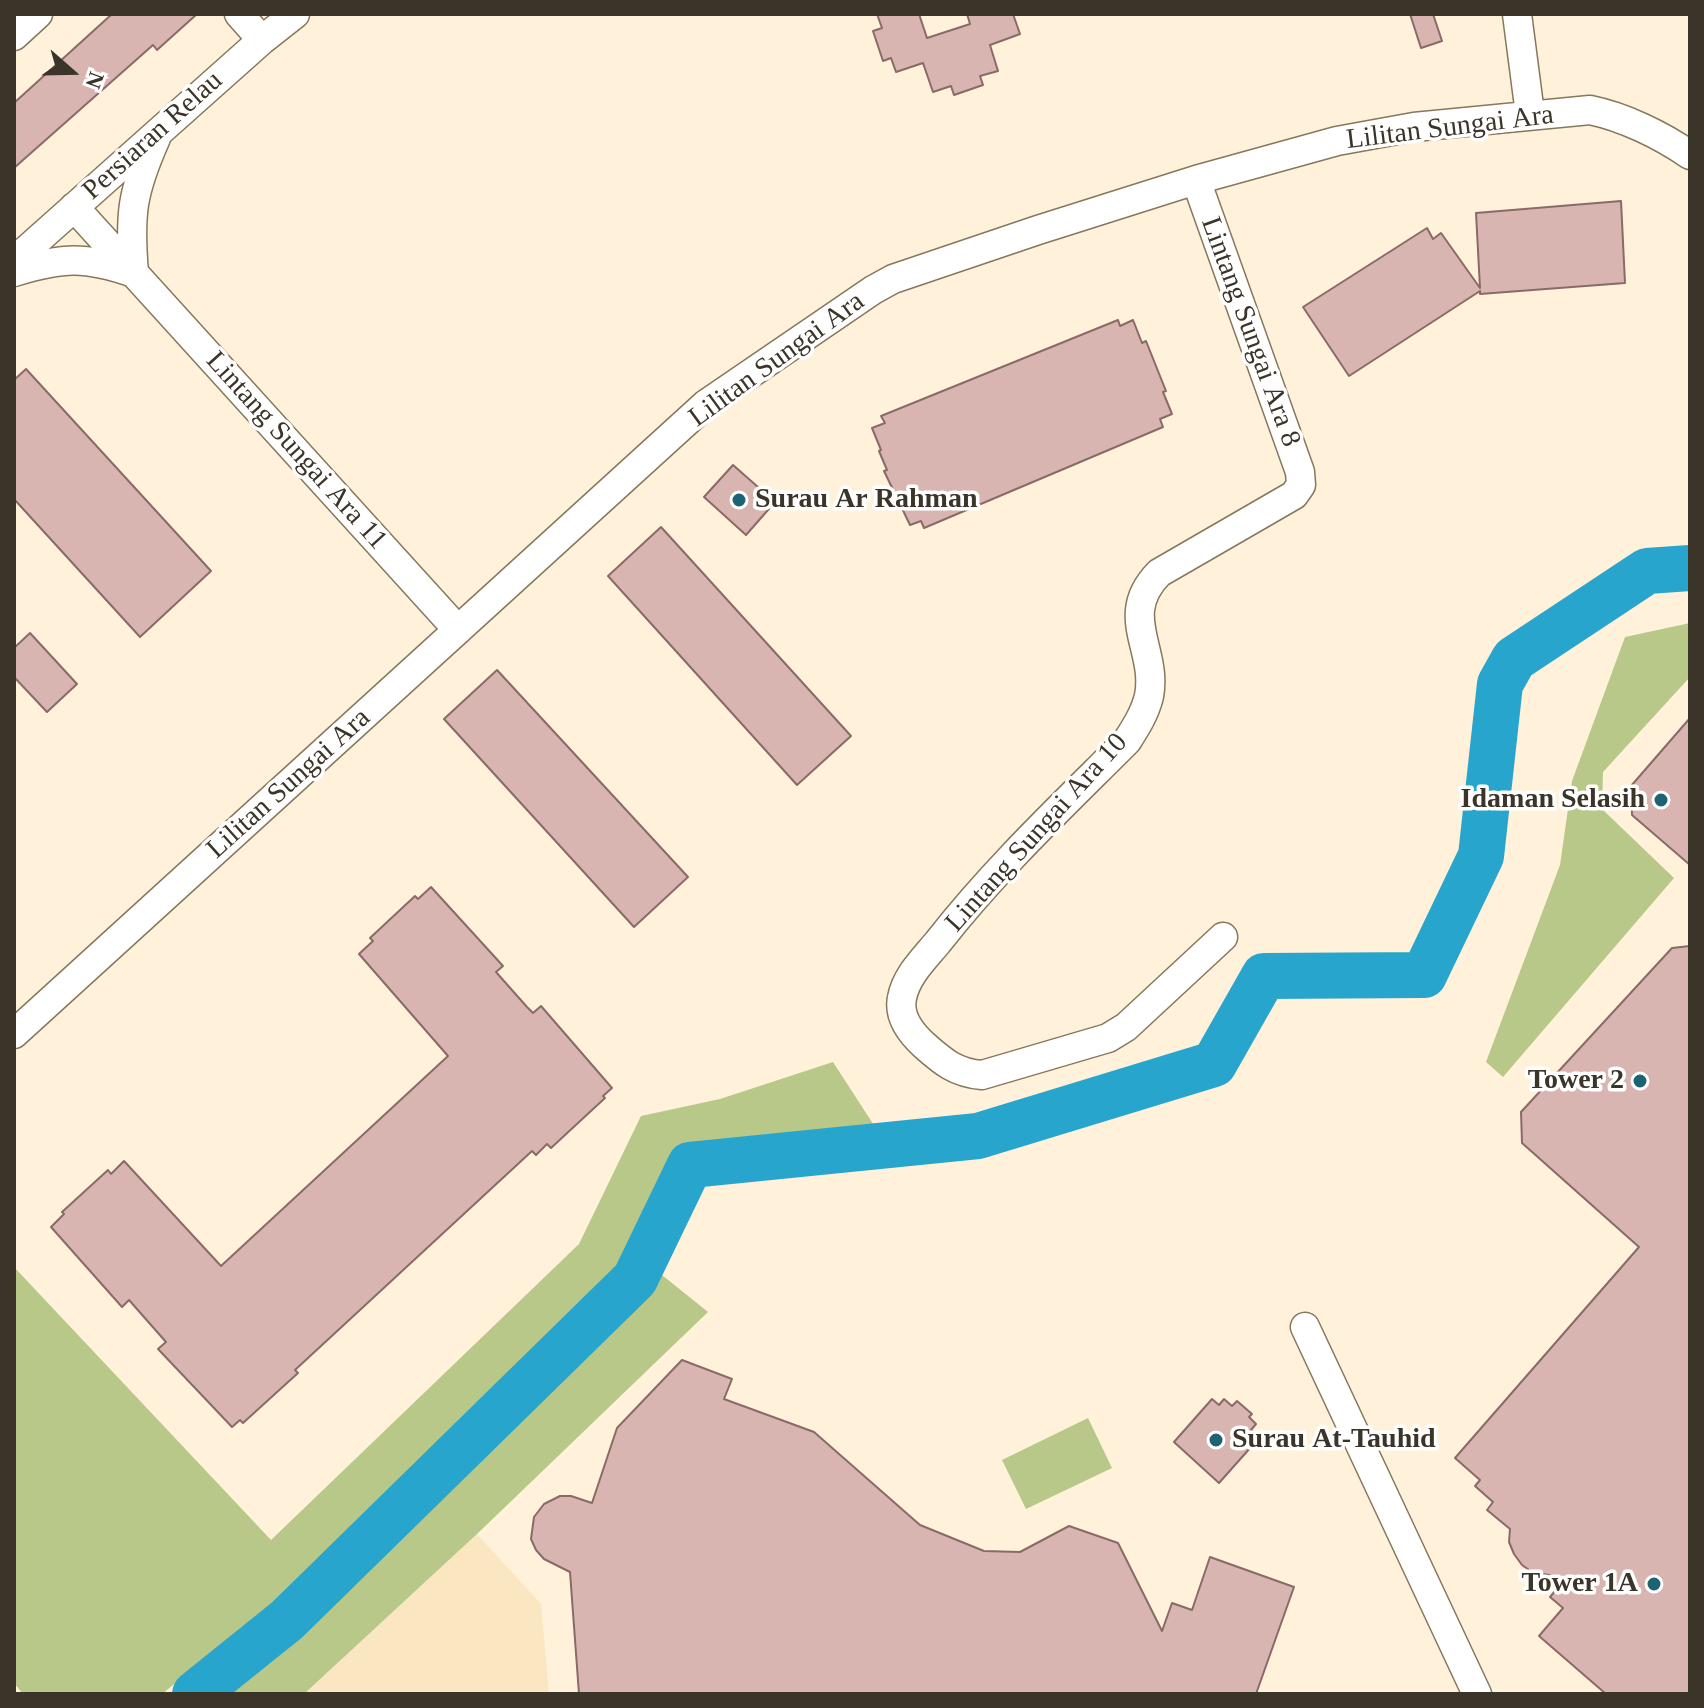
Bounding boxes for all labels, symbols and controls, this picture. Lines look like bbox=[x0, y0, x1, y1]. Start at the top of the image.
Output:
north arrow bbox=[32, 32, 112, 112]
street label: Persiaran Relau bbox=[67, 56, 239, 216]
text: N bbox=[81, 69, 109, 92]
street label: Lilitan Sungai Ara bbox=[1336, 98, 1564, 158]
street label: Lintang Sungai Ara 8 bbox=[1189, 202, 1311, 462]
street label: Lilitan Sungai Ara bbox=[676, 280, 878, 440]
street label: Lintang Sungai Ara 11 bbox=[190, 335, 402, 567]
place label: Surau Ar Rahman bbox=[755, 483, 993, 517]
marker: Surau Ar Rahman bbox=[730, 491, 748, 509]
street label: Lilitan Sungai Ara bbox=[194, 696, 384, 872]
street label: Lintang Sungai Ara 10 bbox=[931, 717, 1143, 949]
place label: Idaman Selasih bbox=[1434, 783, 1645, 817]
marker: Idaman Selasih bbox=[1652, 791, 1670, 809]
place label: Tower 2 bbox=[1517, 1064, 1624, 1098]
marker: Tower 2 bbox=[1631, 1072, 1649, 1090]
place label: Surau At-Tauhid bbox=[1232, 1423, 1450, 1457]
marker: Surau At-Tauhid bbox=[1207, 1431, 1225, 1449]
place label: Tower 1A bbox=[1513, 1567, 1638, 1601]
marker: Tower 1A bbox=[1645, 1575, 1663, 1593]

